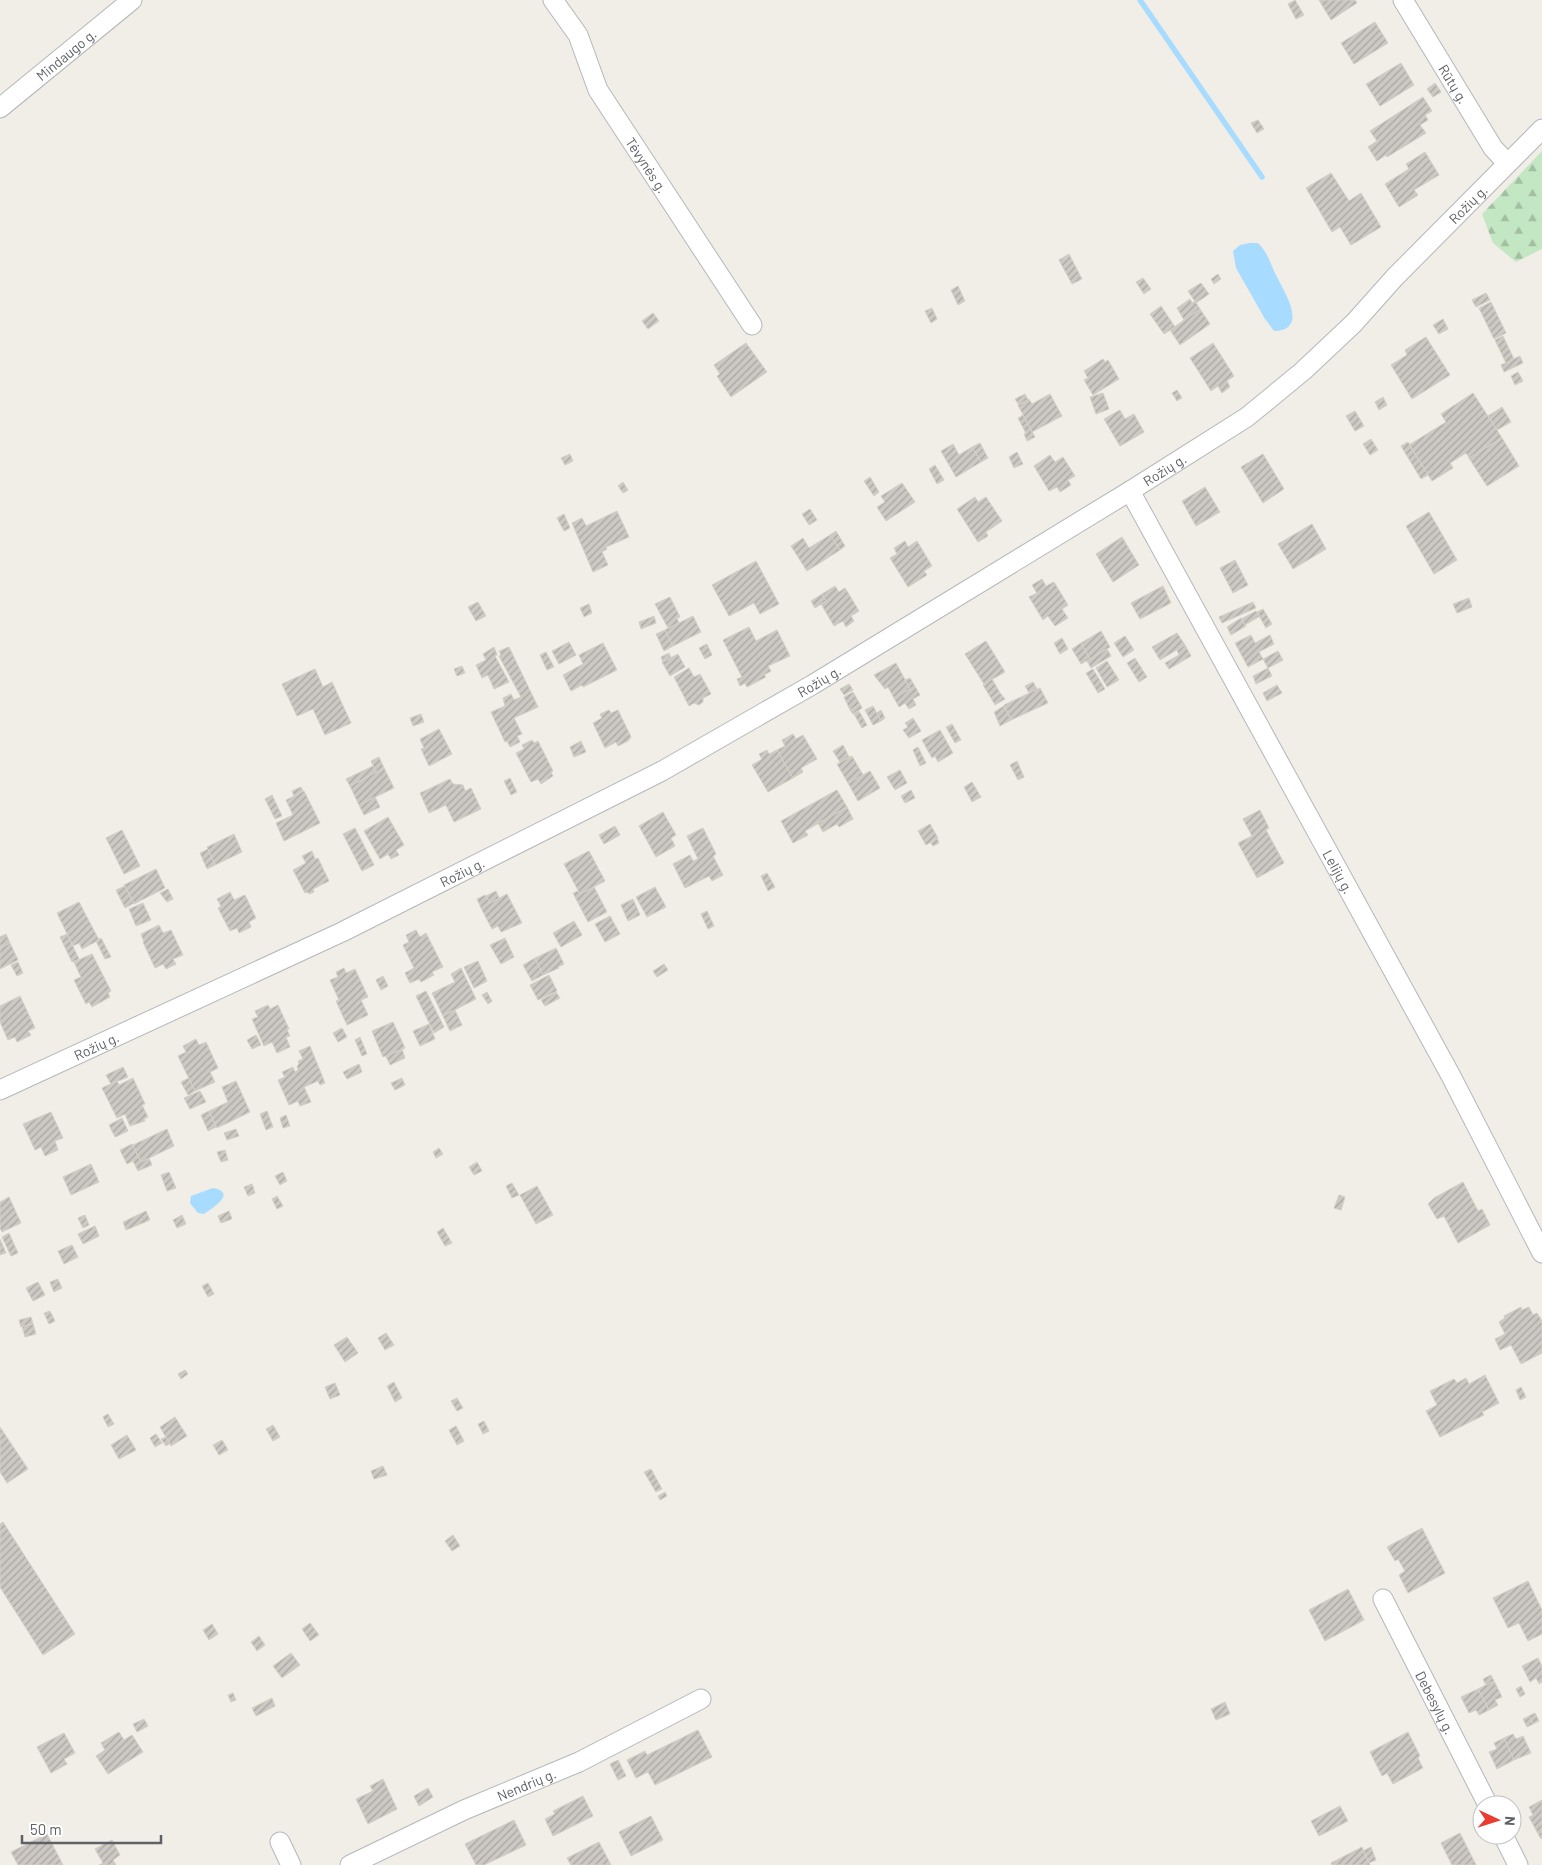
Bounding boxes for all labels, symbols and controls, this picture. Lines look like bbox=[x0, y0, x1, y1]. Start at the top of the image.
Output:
street label: Mindaugo g. bbox=[32, 25, 99, 84]
street label: Rūtų g. bbox=[1435, 61, 1472, 107]
street label: Tėvynės g. bbox=[623, 134, 671, 196]
street label: Rožių g. bbox=[1445, 181, 1490, 227]
street label: Rožių g. bbox=[1140, 449, 1189, 489]
street label: Rožių g. bbox=[794, 661, 844, 700]
street label: Lelijų g. bbox=[1320, 847, 1358, 896]
street label: Rožių g. bbox=[437, 853, 487, 890]
street label: Rožių g. bbox=[71, 1028, 121, 1063]
street label: Debesylų g. bbox=[1412, 1668, 1459, 1737]
street label: Nendrių g. bbox=[494, 1764, 558, 1804]
north arrow bbox=[1472, 1795, 1522, 1845]
scale bar bbox=[22, 1812, 161, 1844]
text: N bbox=[1502, 1816, 1519, 1826]
text: 50 m bbox=[30, 1820, 62, 1838]

